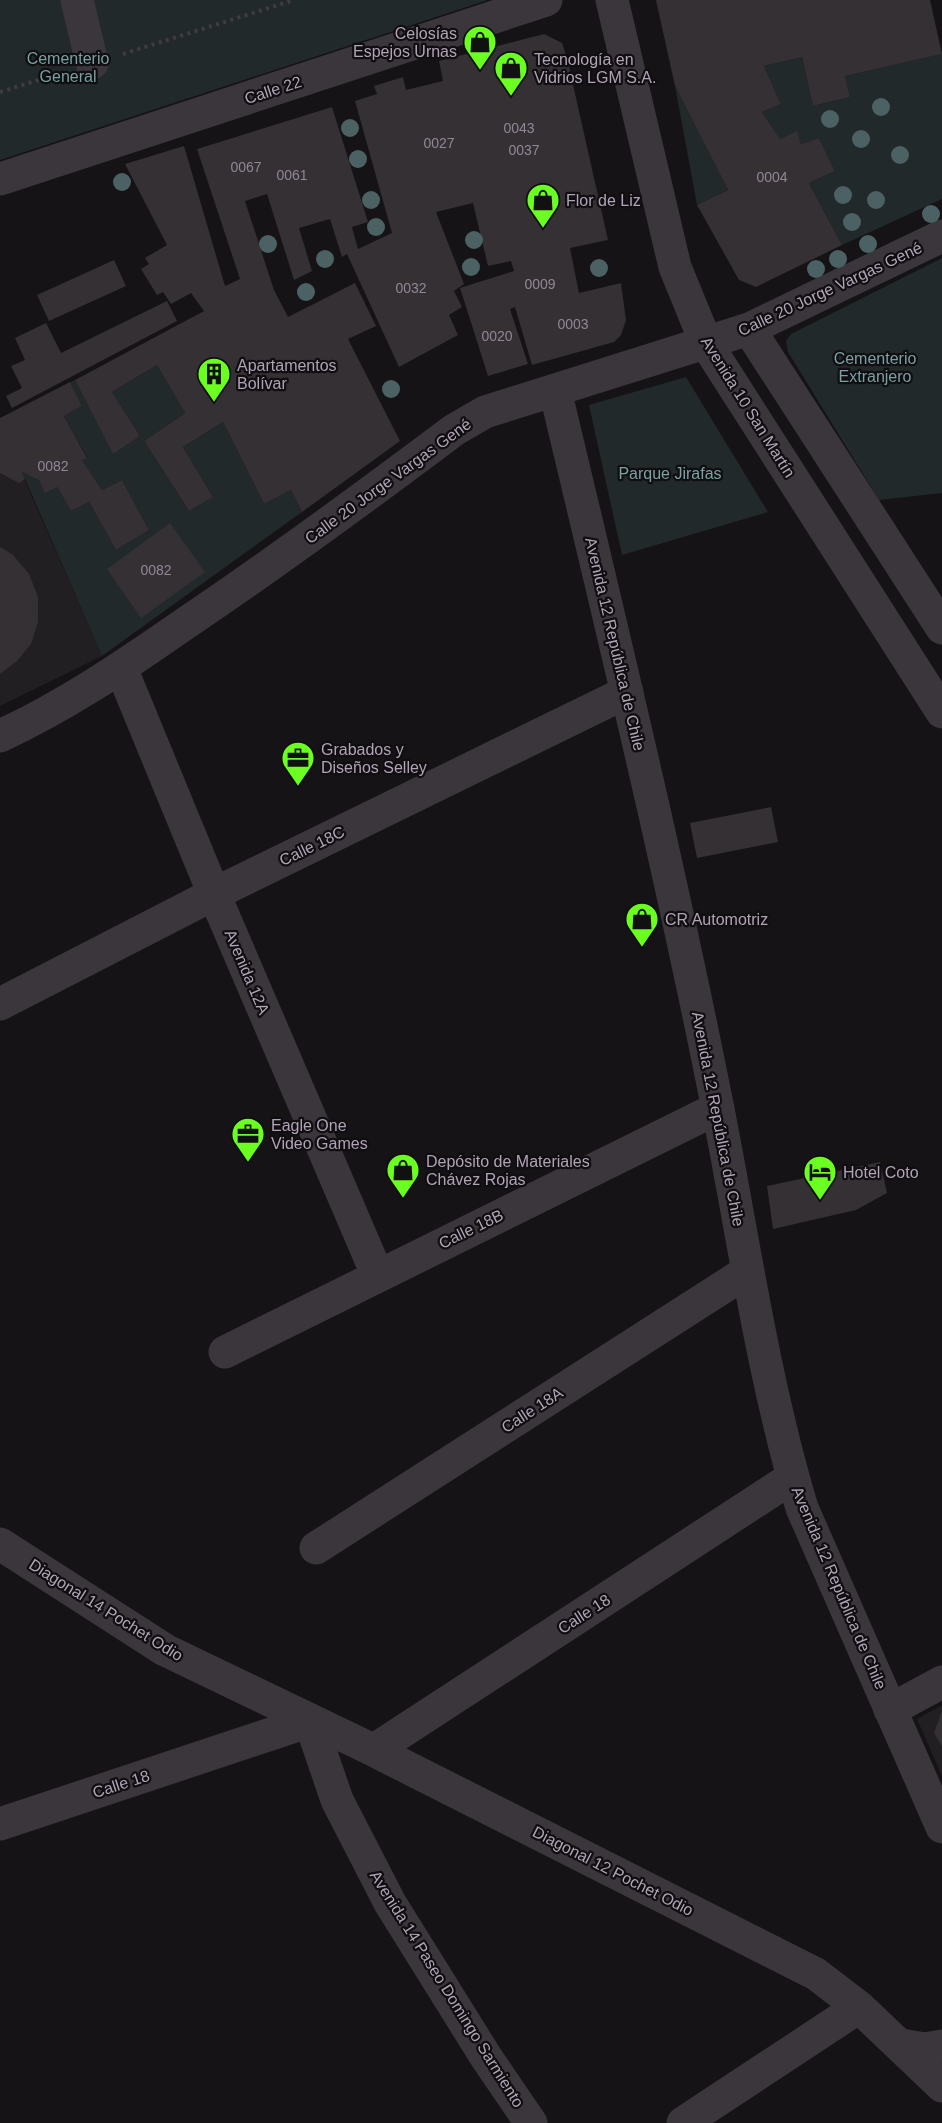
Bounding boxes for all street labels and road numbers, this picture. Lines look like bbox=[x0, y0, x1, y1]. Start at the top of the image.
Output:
street label: Calle 22 bbox=[242, 73, 304, 107]
street label: Calle 20 Jorge Vargas Gené bbox=[735, 239, 925, 339]
street label: Avenida 10 San Martín bbox=[698, 334, 798, 480]
street label: Calle 20 Jorge Vargas Gené bbox=[302, 415, 474, 547]
street label: Avenida 12 República de Chile bbox=[582, 536, 648, 752]
street label: Calle 18C bbox=[277, 823, 347, 869]
street label: Avenida 12A bbox=[222, 927, 273, 1017]
street label: Avenida 12 República de Chile bbox=[689, 1010, 747, 1228]
street label: Calle 18B bbox=[436, 1206, 506, 1252]
street label: Calle 18A bbox=[498, 1384, 566, 1436]
street label: Avenida 12 República de Chile bbox=[788, 1484, 890, 1692]
street label: Diagonal 14 Pochet Odio bbox=[26, 1556, 186, 1664]
street label: Calle 18 bbox=[555, 1591, 613, 1637]
street label: Calle 18 bbox=[90, 1767, 152, 1801]
street label: Diagonal 12 Pochet Odio bbox=[530, 1823, 696, 1919]
street label: Avenida 14 Paseo Domingo Sarmiento bbox=[367, 1868, 527, 2110]

